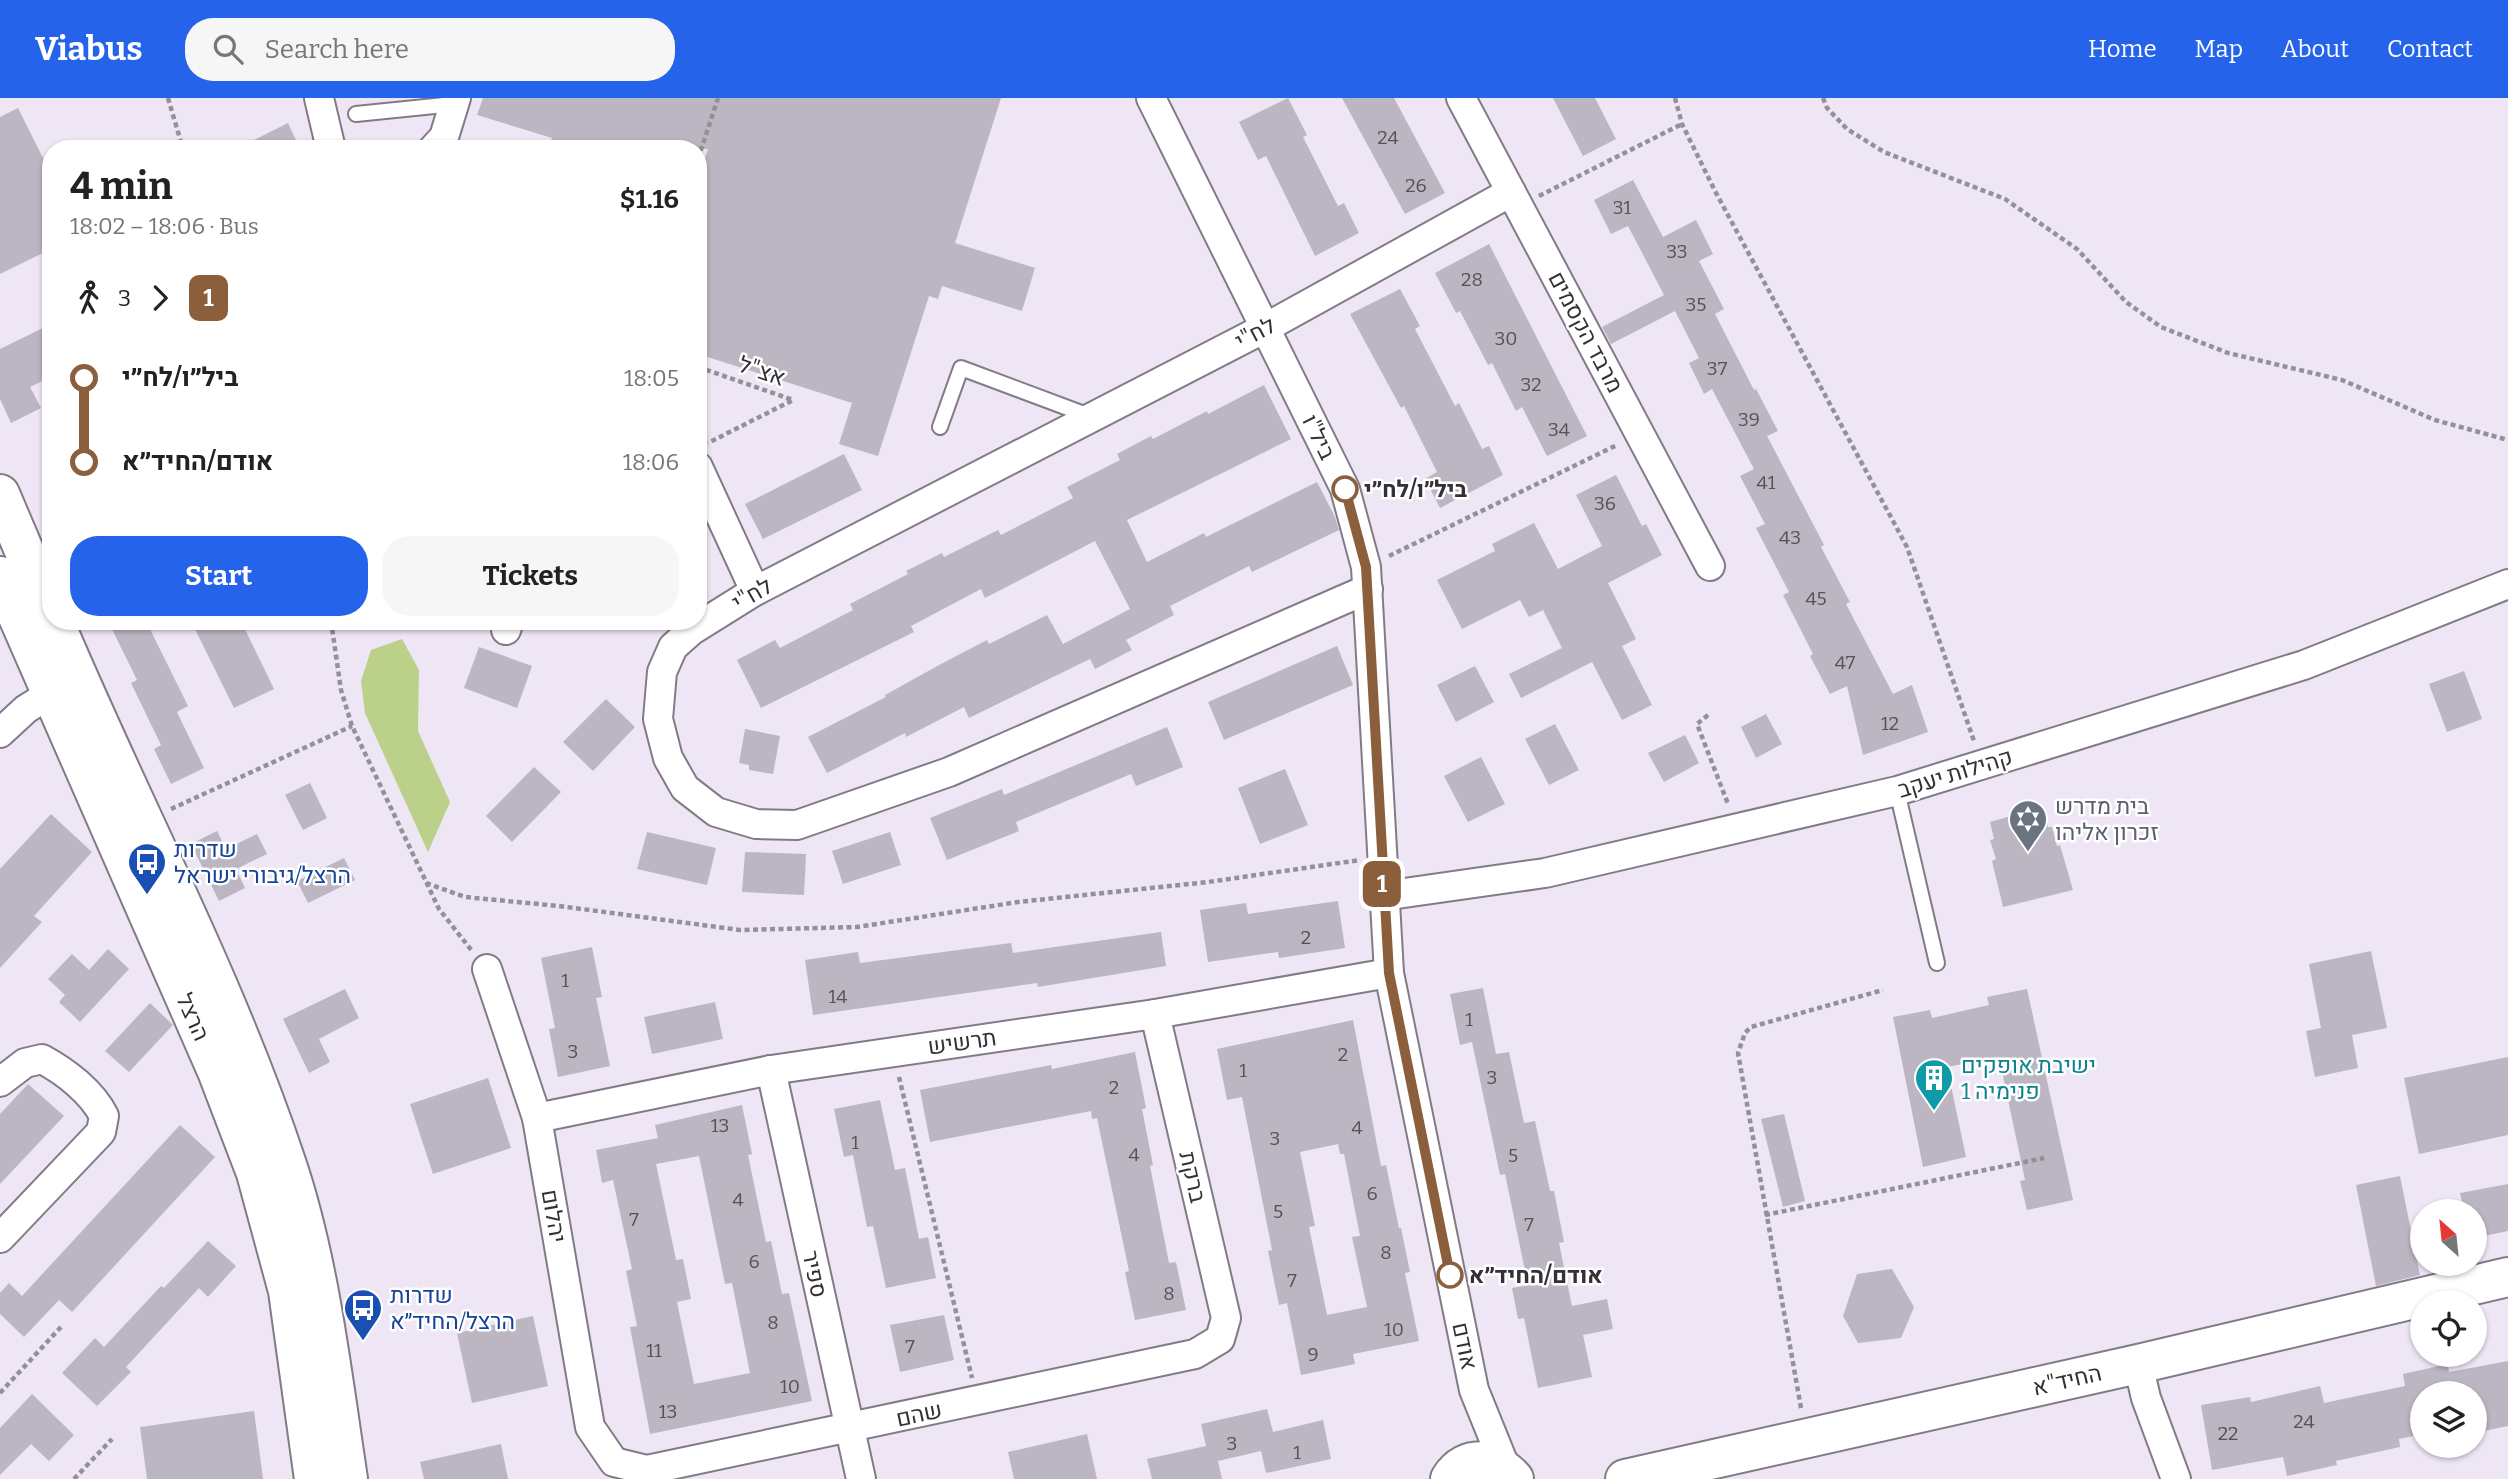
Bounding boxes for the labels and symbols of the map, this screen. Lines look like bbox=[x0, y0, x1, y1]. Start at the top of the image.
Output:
house number: 24 bbox=[1377, 126, 1399, 149]
house number: 26 bbox=[1405, 174, 1427, 197]
house number: 31 bbox=[1613, 196, 1632, 219]
house number: 33 bbox=[1666, 240, 1688, 263]
street label: מרבד הקסמים bbox=[1542, 267, 1630, 397]
house number: 28 bbox=[1461, 268, 1483, 291]
house number: 35 bbox=[1686, 293, 1706, 316]
street label: לח"י bbox=[1230, 311, 1280, 355]
house number: 30 bbox=[1494, 327, 1518, 350]
street label: אצ"ל bbox=[735, 350, 789, 392]
house number: 37 bbox=[1707, 357, 1728, 380]
house number: 32 bbox=[1520, 373, 1542, 396]
house number: 39 bbox=[1738, 408, 1760, 431]
street label: ביל"ו bbox=[1296, 410, 1342, 464]
house number: 34 bbox=[1548, 418, 1570, 441]
house number: 41 bbox=[1757, 471, 1776, 494]
place label: ביל״ו/לח״י bbox=[1364, 475, 1468, 503]
marker: ביל״ו/לח״י bbox=[1332, 476, 1358, 502]
house number: 36 bbox=[1594, 492, 1616, 515]
house number: 43 bbox=[1779, 526, 1801, 549]
street label: לח"י bbox=[727, 571, 777, 617]
house number: 45 bbox=[1805, 587, 1827, 610]
house number: 47 bbox=[1835, 651, 1856, 674]
house number: 12 bbox=[1881, 712, 1899, 735]
street label: קהילות יעקב bbox=[1894, 742, 2016, 804]
place label: בית מדרש זכרון אליהו bbox=[2055, 792, 2159, 846]
synagogue icon: בית מדרש זכרון אליהו bbox=[2007, 798, 2049, 853]
place label: שדרות הרצל/גיבורי ישראל bbox=[174, 835, 351, 889]
bus stop icon: שדרות הרצל/גיבורי ישראל bbox=[126, 841, 168, 896]
line badge: 1 bbox=[1359, 861, 1405, 907]
house number: 2 bbox=[1301, 926, 1311, 949]
house number: 1 bbox=[561, 969, 569, 992]
house number: 14 bbox=[829, 985, 847, 1008]
street label: הרצל bbox=[170, 989, 216, 1045]
house number: 1 bbox=[1465, 1008, 1473, 1031]
street label: תרשיש bbox=[926, 1023, 998, 1061]
house number: 3 bbox=[568, 1040, 578, 1063]
house number: 2 bbox=[1338, 1043, 1348, 1066]
place label: ישיבת אופקים פנימיה 1 bbox=[1961, 1051, 2096, 1105]
building icon: ישיבת אופקים פנימיה 1 bbox=[1913, 1057, 1955, 1112]
house number: 1 bbox=[1239, 1059, 1247, 1082]
house number: 3 bbox=[1487, 1066, 1497, 1089]
house number: 2 bbox=[1109, 1076, 1119, 1099]
house number: 13 bbox=[711, 1114, 729, 1137]
house number: 4 bbox=[1351, 1116, 1363, 1139]
house number: 3 bbox=[1270, 1127, 1280, 1150]
house number: 1 bbox=[851, 1131, 859, 1154]
house number: 4 bbox=[1128, 1143, 1140, 1166]
house number: 5 bbox=[1508, 1144, 1518, 1167]
street label: ברקת bbox=[1174, 1148, 1212, 1206]
house number: 6 bbox=[1366, 1182, 1378, 1205]
street label: יהלום bbox=[536, 1187, 572, 1245]
house number: 4 bbox=[732, 1188, 744, 1211]
north arrow bbox=[2410, 1199, 2487, 1276]
house number: 5 bbox=[1273, 1200, 1283, 1223]
house number: 7 bbox=[629, 1208, 639, 1231]
house number: 7 bbox=[1524, 1213, 1534, 1236]
house number: 8 bbox=[1380, 1241, 1392, 1264]
street label: ספיר bbox=[796, 1248, 834, 1300]
house number: 6 bbox=[748, 1250, 760, 1273]
place label: אודם/החיד״א bbox=[1469, 1261, 1603, 1289]
marker: אודם/החיד״א bbox=[1437, 1262, 1463, 1288]
house number: 7 bbox=[1287, 1269, 1297, 1292]
place label: שדרות הרצל/החיד״א bbox=[390, 1281, 515, 1335]
house number: 8 bbox=[1163, 1282, 1175, 1305]
bus stop icon: שדרות הרצל/החיד״א bbox=[342, 1287, 384, 1342]
house number: 8 bbox=[767, 1311, 779, 1334]
house number: 10 bbox=[1384, 1318, 1404, 1341]
street label: אודם bbox=[1446, 1320, 1484, 1372]
house number: 7 bbox=[905, 1335, 915, 1358]
house number: 11 bbox=[646, 1339, 662, 1362]
house number: 9 bbox=[1307, 1343, 1319, 1366]
street label: החיד"א bbox=[2030, 1358, 2104, 1402]
house number: 10 bbox=[780, 1375, 800, 1398]
street label: שהם bbox=[893, 1395, 945, 1433]
house number: 13 bbox=[659, 1400, 677, 1423]
house number: 24 bbox=[2293, 1410, 2315, 1433]
house number: 22 bbox=[2218, 1422, 2238, 1445]
house number: 3 bbox=[1227, 1432, 1237, 1455]
house number: 1 bbox=[1293, 1441, 1301, 1464]

